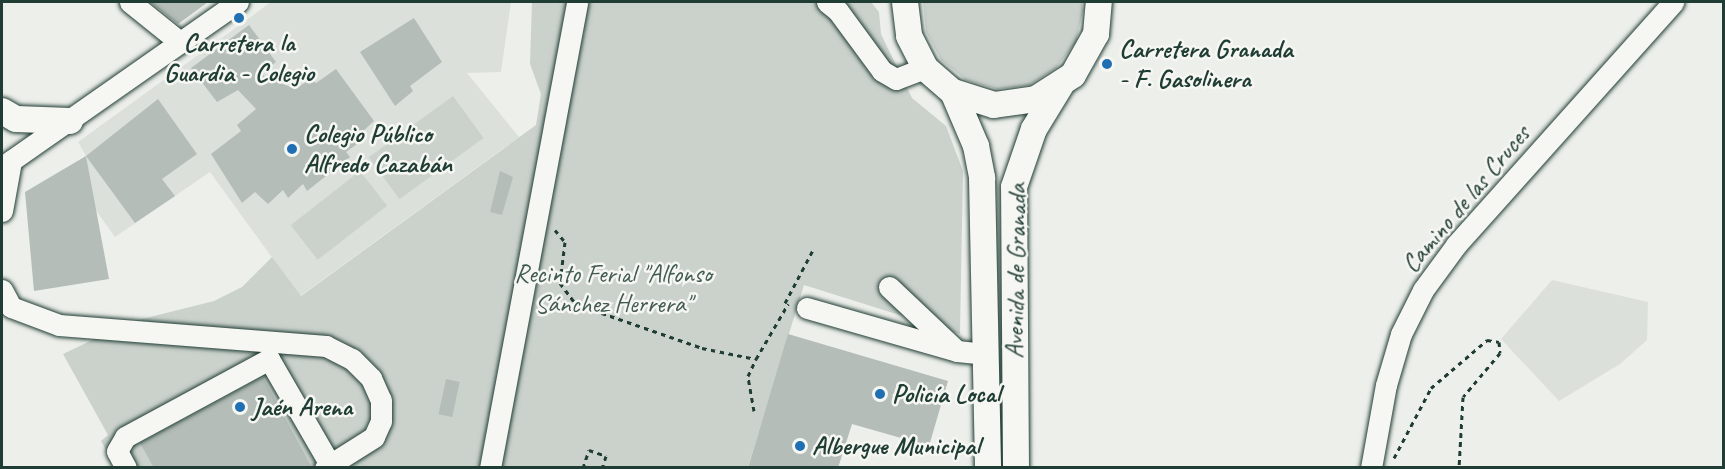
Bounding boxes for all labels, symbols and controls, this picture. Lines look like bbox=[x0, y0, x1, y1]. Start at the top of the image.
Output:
marker: Carretera la Guardia - Colegio bbox=[232, 11, 246, 25]
place label: Carretera la Guardia - Colegio bbox=[164, 27, 314, 88]
place label: Carretera Granada - F. Gasolinera bbox=[1119, 33, 1292, 94]
marker: Carretera Granada - F. Gasolinera bbox=[1100, 57, 1114, 71]
place label: Colegio Público Alfredo Cazabán bbox=[304, 118, 452, 180]
street label: Camino de las Cruces bbox=[1395, 119, 1537, 279]
marker: Colegio Público Alfredo Cazabán bbox=[285, 142, 299, 156]
street label: Avenida de Granada bbox=[999, 183, 1033, 359]
park label: Recinto Ferial "Alfonso Sánchez Herrera" bbox=[514, 258, 712, 320]
place label: Policía Local bbox=[892, 378, 1000, 410]
marker: Policía Local bbox=[873, 387, 887, 401]
place label: Jaén Arena bbox=[252, 391, 352, 423]
marker: Jaén Arena bbox=[233, 400, 247, 414]
place label: Albergue Municipal bbox=[812, 430, 979, 462]
marker: Albergue Municipal bbox=[793, 439, 807, 453]

